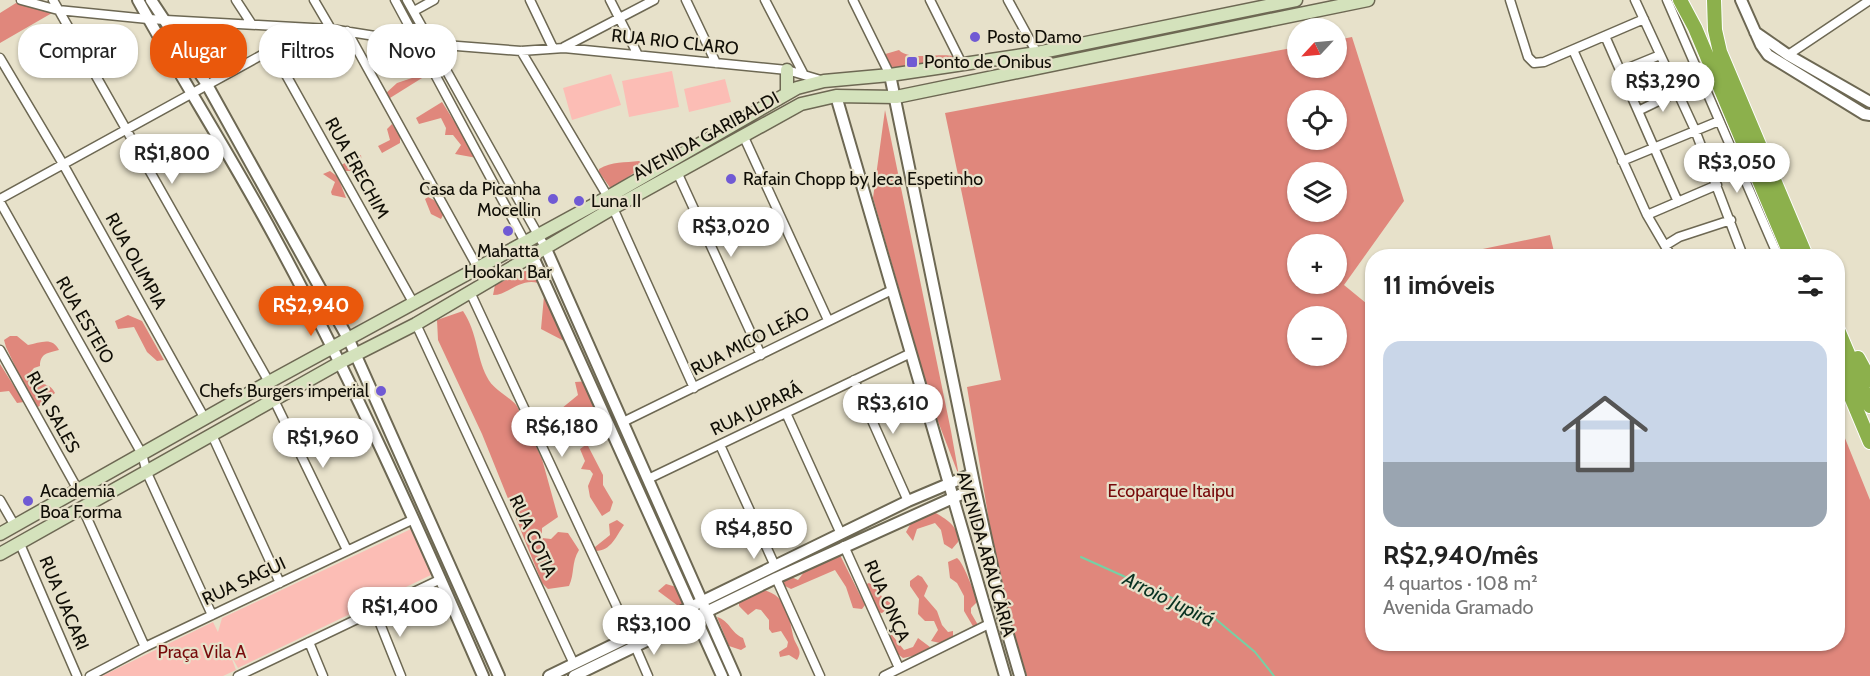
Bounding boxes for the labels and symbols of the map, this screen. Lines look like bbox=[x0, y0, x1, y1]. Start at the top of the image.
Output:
north arrow bbox=[1287, 18, 1347, 78]
street label: RUA RIO CLARO bbox=[610, 24, 740, 60]
place label: Posto Damo bbox=[987, 26, 1082, 48]
marker: Posto Damo bbox=[968, 30, 982, 44]
place label: Ponto de Onibus bbox=[924, 51, 1052, 73]
marker: Ponto de Onibus bbox=[905, 55, 919, 69]
pin: R$3,290 bbox=[1608, 62, 1718, 113]
street label: AVENIDA GARIBALDI bbox=[629, 87, 783, 185]
street label: RUA ERECHIM bbox=[320, 114, 394, 222]
pin: R$1,800 bbox=[117, 134, 227, 185]
pin: R$3,050 bbox=[1682, 143, 1792, 194]
place label: Rafain Chopp by Jeca Espetinho bbox=[743, 168, 983, 190]
marker: Rafain Chopp by Jeca Espetinho bbox=[724, 172, 738, 186]
place label: Casa da Picanha Mocellin bbox=[419, 178, 541, 221]
place label: Luna II bbox=[591, 190, 641, 212]
marker: Casa da Picanha Mocellin bbox=[546, 192, 560, 206]
marker: Luna II bbox=[572, 194, 586, 208]
pin: R$3,020 bbox=[676, 207, 786, 258]
street label: RUA OLIMPIA bbox=[101, 209, 171, 313]
marker: Mahatta Hookan Bar bbox=[501, 224, 515, 238]
place label: Mahatta Hookan Bar bbox=[464, 240, 552, 283]
street label: RUA ESTEIO bbox=[51, 272, 119, 368]
pin: R$2,940 bbox=[256, 286, 366, 337]
street label: RUA MICO LEÃO bbox=[687, 302, 813, 380]
street label: RUA SALES bbox=[22, 367, 84, 457]
street label: RUA JUPARÁ bbox=[707, 377, 805, 441]
place label: Chefs Burgers imperial bbox=[199, 380, 370, 402]
marker: Chefs Burgers imperial bbox=[374, 384, 388, 398]
pin: R$3,610 bbox=[838, 384, 948, 435]
pin: R$6,180 bbox=[507, 407, 617, 458]
pin: R$1,960 bbox=[268, 418, 378, 469]
street label: AVENIDA ARAUCÁRIA bbox=[952, 469, 1020, 639]
place label: Academia Boa Forma bbox=[40, 480, 122, 523]
park label: Ecoparque Itaipu bbox=[1108, 480, 1234, 502]
street label: RUA COTIA bbox=[504, 491, 562, 581]
marker: Academia Boa Forma bbox=[21, 494, 35, 508]
pin: R$4,850 bbox=[699, 509, 809, 560]
street label: RUA SAGUI bbox=[199, 552, 289, 610]
street label: RUA UACARI bbox=[34, 553, 94, 653]
street label: RUA ONÇA bbox=[859, 557, 915, 645]
water label: Arroio Jupirá bbox=[1118, 566, 1219, 631]
pin: R$1,400 bbox=[345, 587, 455, 638]
pin: R$3,100 bbox=[599, 605, 709, 656]
park label: Praça Vila A bbox=[158, 641, 246, 663]

